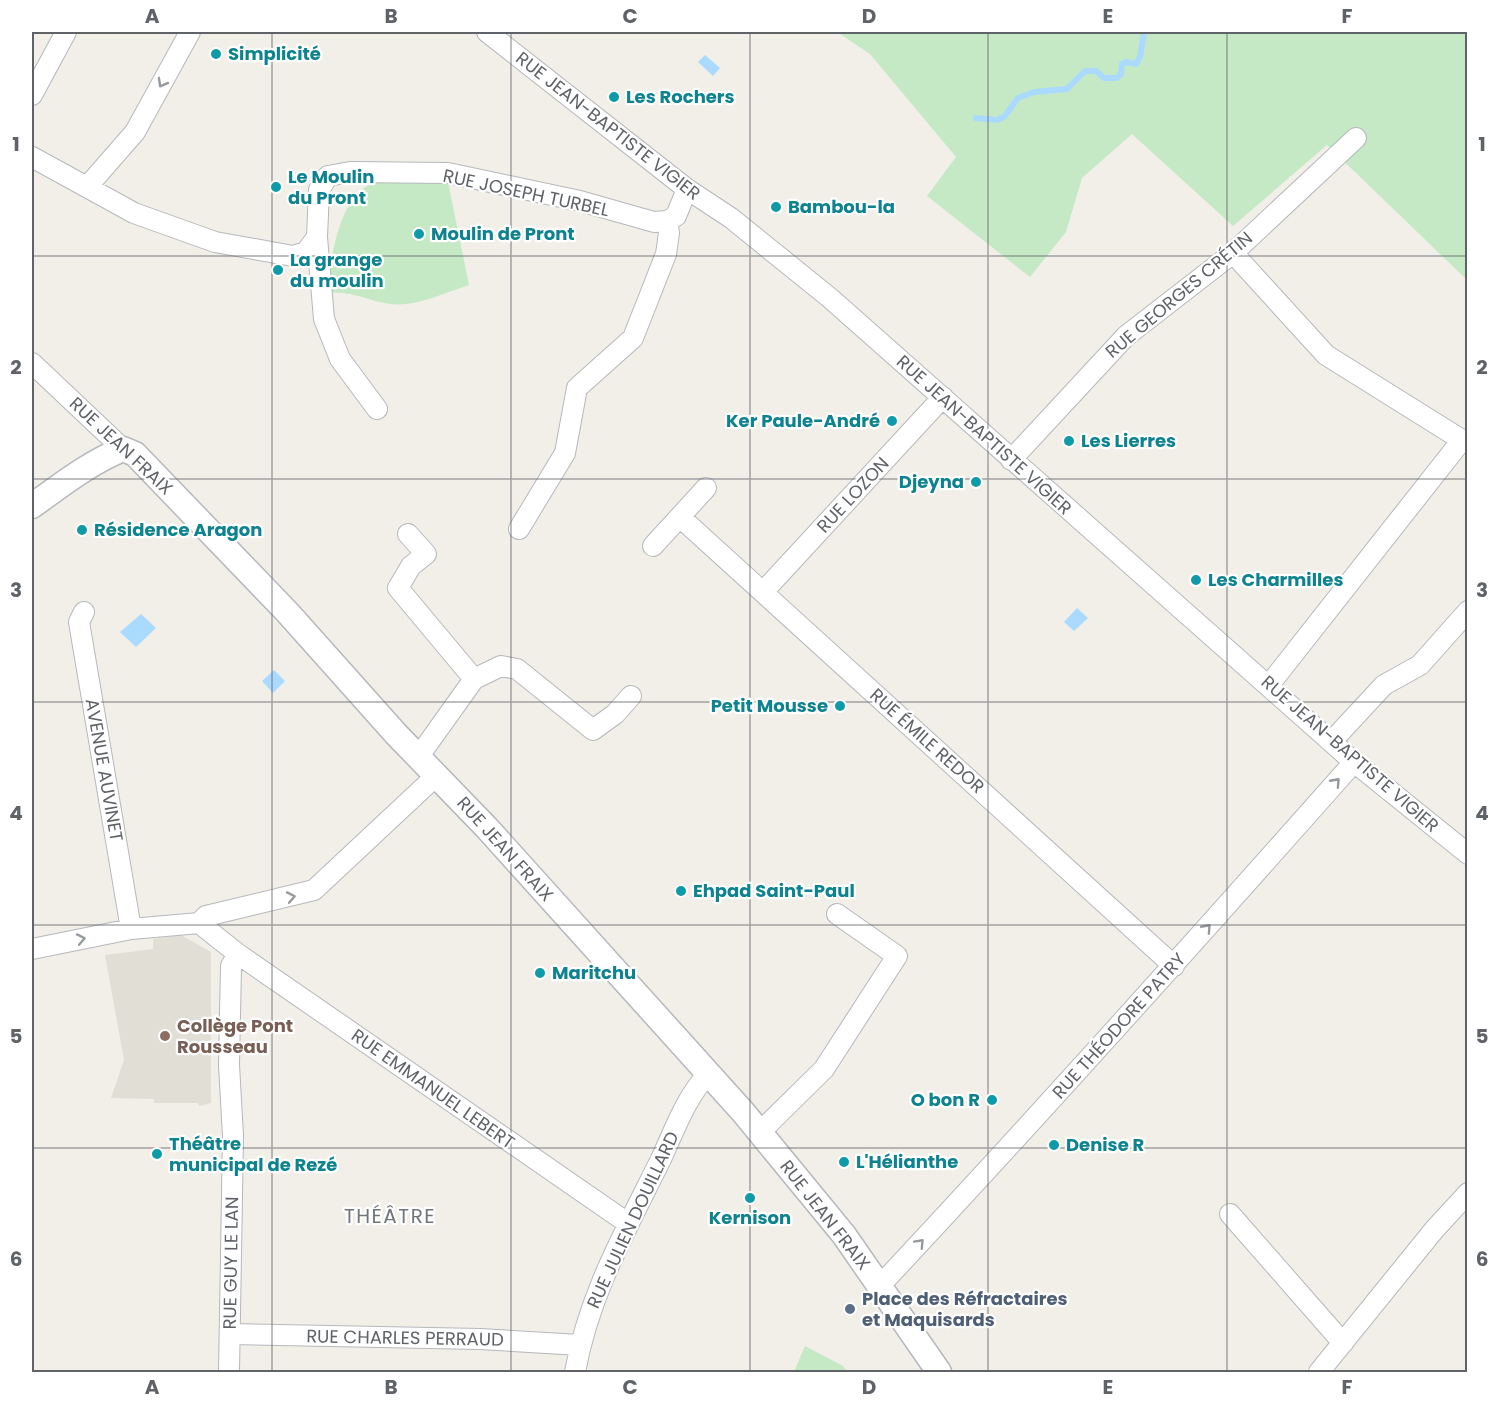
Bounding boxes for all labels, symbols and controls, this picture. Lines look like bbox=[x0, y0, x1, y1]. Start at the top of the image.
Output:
text: A bbox=[145, 2, 160, 30]
text: B bbox=[384, 2, 398, 30]
text: C bbox=[622, 2, 638, 30]
text: D bbox=[862, 2, 876, 30]
text: E bbox=[1103, 2, 1113, 30]
text: F bbox=[1342, 2, 1353, 30]
place label: Simplicité bbox=[228, 41, 321, 66]
street label: RUE JEAN-BAPTISTE VIGIER bbox=[511, 46, 706, 206]
marker: Simplicité bbox=[209, 47, 223, 61]
one-way arrow bbox=[158, 77, 169, 87]
place label: Les Rochers bbox=[626, 84, 735, 109]
marker: Les Rochers bbox=[607, 90, 621, 104]
text: 1 bbox=[12, 130, 20, 158]
text: 1 bbox=[1478, 130, 1486, 158]
street label: RUE JOSEPH TURBEL bbox=[441, 163, 612, 222]
place label: Le Moulin du Pront bbox=[288, 164, 374, 210]
marker: Le Moulin du Pront bbox=[269, 180, 283, 194]
place label: Bambou-la bbox=[788, 194, 895, 219]
marker: Bambou-la bbox=[769, 200, 783, 214]
place label: Moulin de Pront bbox=[431, 221, 575, 246]
street label: RUE GEORGES CRÉTIN bbox=[1100, 226, 1258, 364]
marker: Moulin de Pront bbox=[412, 227, 426, 241]
place label: La grange du moulin bbox=[290, 247, 384, 293]
marker: La grange du moulin bbox=[271, 263, 285, 277]
street label: RUE JEAN-BAPTISTE VIGIER bbox=[891, 349, 1077, 520]
text: 2 bbox=[10, 353, 22, 381]
text: 2 bbox=[1476, 353, 1488, 381]
street label: RUE JEAN FRAIX bbox=[64, 391, 179, 500]
place label: Ker Paule-André bbox=[726, 408, 880, 433]
marker: Ker Paule-André bbox=[885, 414, 899, 428]
place label: Les Lierres bbox=[1081, 428, 1176, 453]
marker: Les Lierres bbox=[1062, 434, 1076, 448]
street label: RUE LOZON bbox=[811, 451, 894, 538]
place label: Djeyna bbox=[899, 469, 964, 494]
marker: Djeyna bbox=[969, 475, 983, 489]
place label: Résidence Aragon bbox=[94, 517, 262, 542]
marker: Résidence Aragon bbox=[75, 523, 89, 537]
place label: Les Charmilles bbox=[1208, 567, 1343, 592]
marker: Les Charmilles bbox=[1189, 573, 1203, 587]
text: 3 bbox=[10, 576, 22, 604]
text: 3 bbox=[1476, 576, 1488, 604]
street label: RUE JEAN-BAPTISTE VIGIER bbox=[1256, 669, 1445, 838]
street label: RUE ÉMILE REDOR bbox=[865, 682, 990, 799]
place label: Petit Mousse bbox=[711, 693, 828, 718]
street label: AVENUE AUVINET bbox=[80, 696, 129, 844]
marker: Petit Mousse bbox=[833, 699, 847, 713]
one-way arrow bbox=[1329, 778, 1340, 789]
street label: RUE JEAN FRAIX bbox=[451, 791, 559, 907]
text: 4 bbox=[9, 799, 23, 827]
text: 4 bbox=[1475, 799, 1489, 827]
place label: Ehpad Saint-Paul bbox=[693, 878, 855, 903]
marker: Ehpad Saint-Paul bbox=[674, 884, 688, 898]
one-way arrow bbox=[286, 891, 296, 904]
one-way arrow bbox=[1200, 924, 1211, 935]
one-way arrow bbox=[76, 933, 86, 946]
street label: RUE THÉODORE PATRY bbox=[1046, 947, 1191, 1104]
place label: Maritchu bbox=[552, 960, 636, 985]
marker: Maritchu bbox=[533, 966, 547, 980]
place label: Collège Pont Rousseau bbox=[177, 1013, 293, 1059]
text: 5 bbox=[10, 1022, 23, 1050]
text: 5 bbox=[1476, 1022, 1489, 1050]
street label: RUE EMMANUEL LEBERT bbox=[347, 1023, 520, 1155]
marker: Collège Pont Rousseau bbox=[158, 1029, 172, 1043]
place label: O bon R bbox=[911, 1087, 980, 1112]
marker: O bon R bbox=[985, 1093, 999, 1107]
street label: RUE JULIEN DOUILLARD bbox=[581, 1127, 685, 1312]
place label: Théâtre municipal de Rezé bbox=[169, 1131, 337, 1177]
place label: Denise R bbox=[1066, 1132, 1145, 1157]
marker: Denise R bbox=[1047, 1138, 1061, 1152]
marker: Théâtre municipal de Rezé bbox=[150, 1147, 164, 1161]
place label: L'Hélianthe bbox=[856, 1149, 958, 1174]
street label: RUE JEAN FRAIX bbox=[775, 1154, 876, 1275]
marker: L'Hélianthe bbox=[837, 1155, 851, 1169]
marker: Kernison bbox=[743, 1191, 757, 1205]
street label: RUE GUY LE LAN bbox=[217, 1196, 244, 1330]
district label: THÉÂTRE bbox=[344, 1202, 436, 1230]
place label: Kernison bbox=[709, 1205, 791, 1230]
one-way arrow bbox=[912, 1239, 923, 1250]
text: 6 bbox=[10, 1245, 22, 1273]
text: 6 bbox=[1476, 1245, 1488, 1273]
place label: Place des Réfractaires et Maquisards bbox=[862, 1286, 1068, 1332]
marker: Place des Réfractaires et Maquisards bbox=[843, 1302, 857, 1316]
street label: RUE CHARLES PERRAUD bbox=[306, 1323, 504, 1352]
text: A bbox=[145, 1373, 160, 1401]
text: B bbox=[384, 1373, 398, 1401]
text: C bbox=[622, 1373, 638, 1401]
text: D bbox=[862, 1373, 876, 1401]
text: E bbox=[1103, 1373, 1113, 1401]
text: F bbox=[1342, 1373, 1353, 1401]

